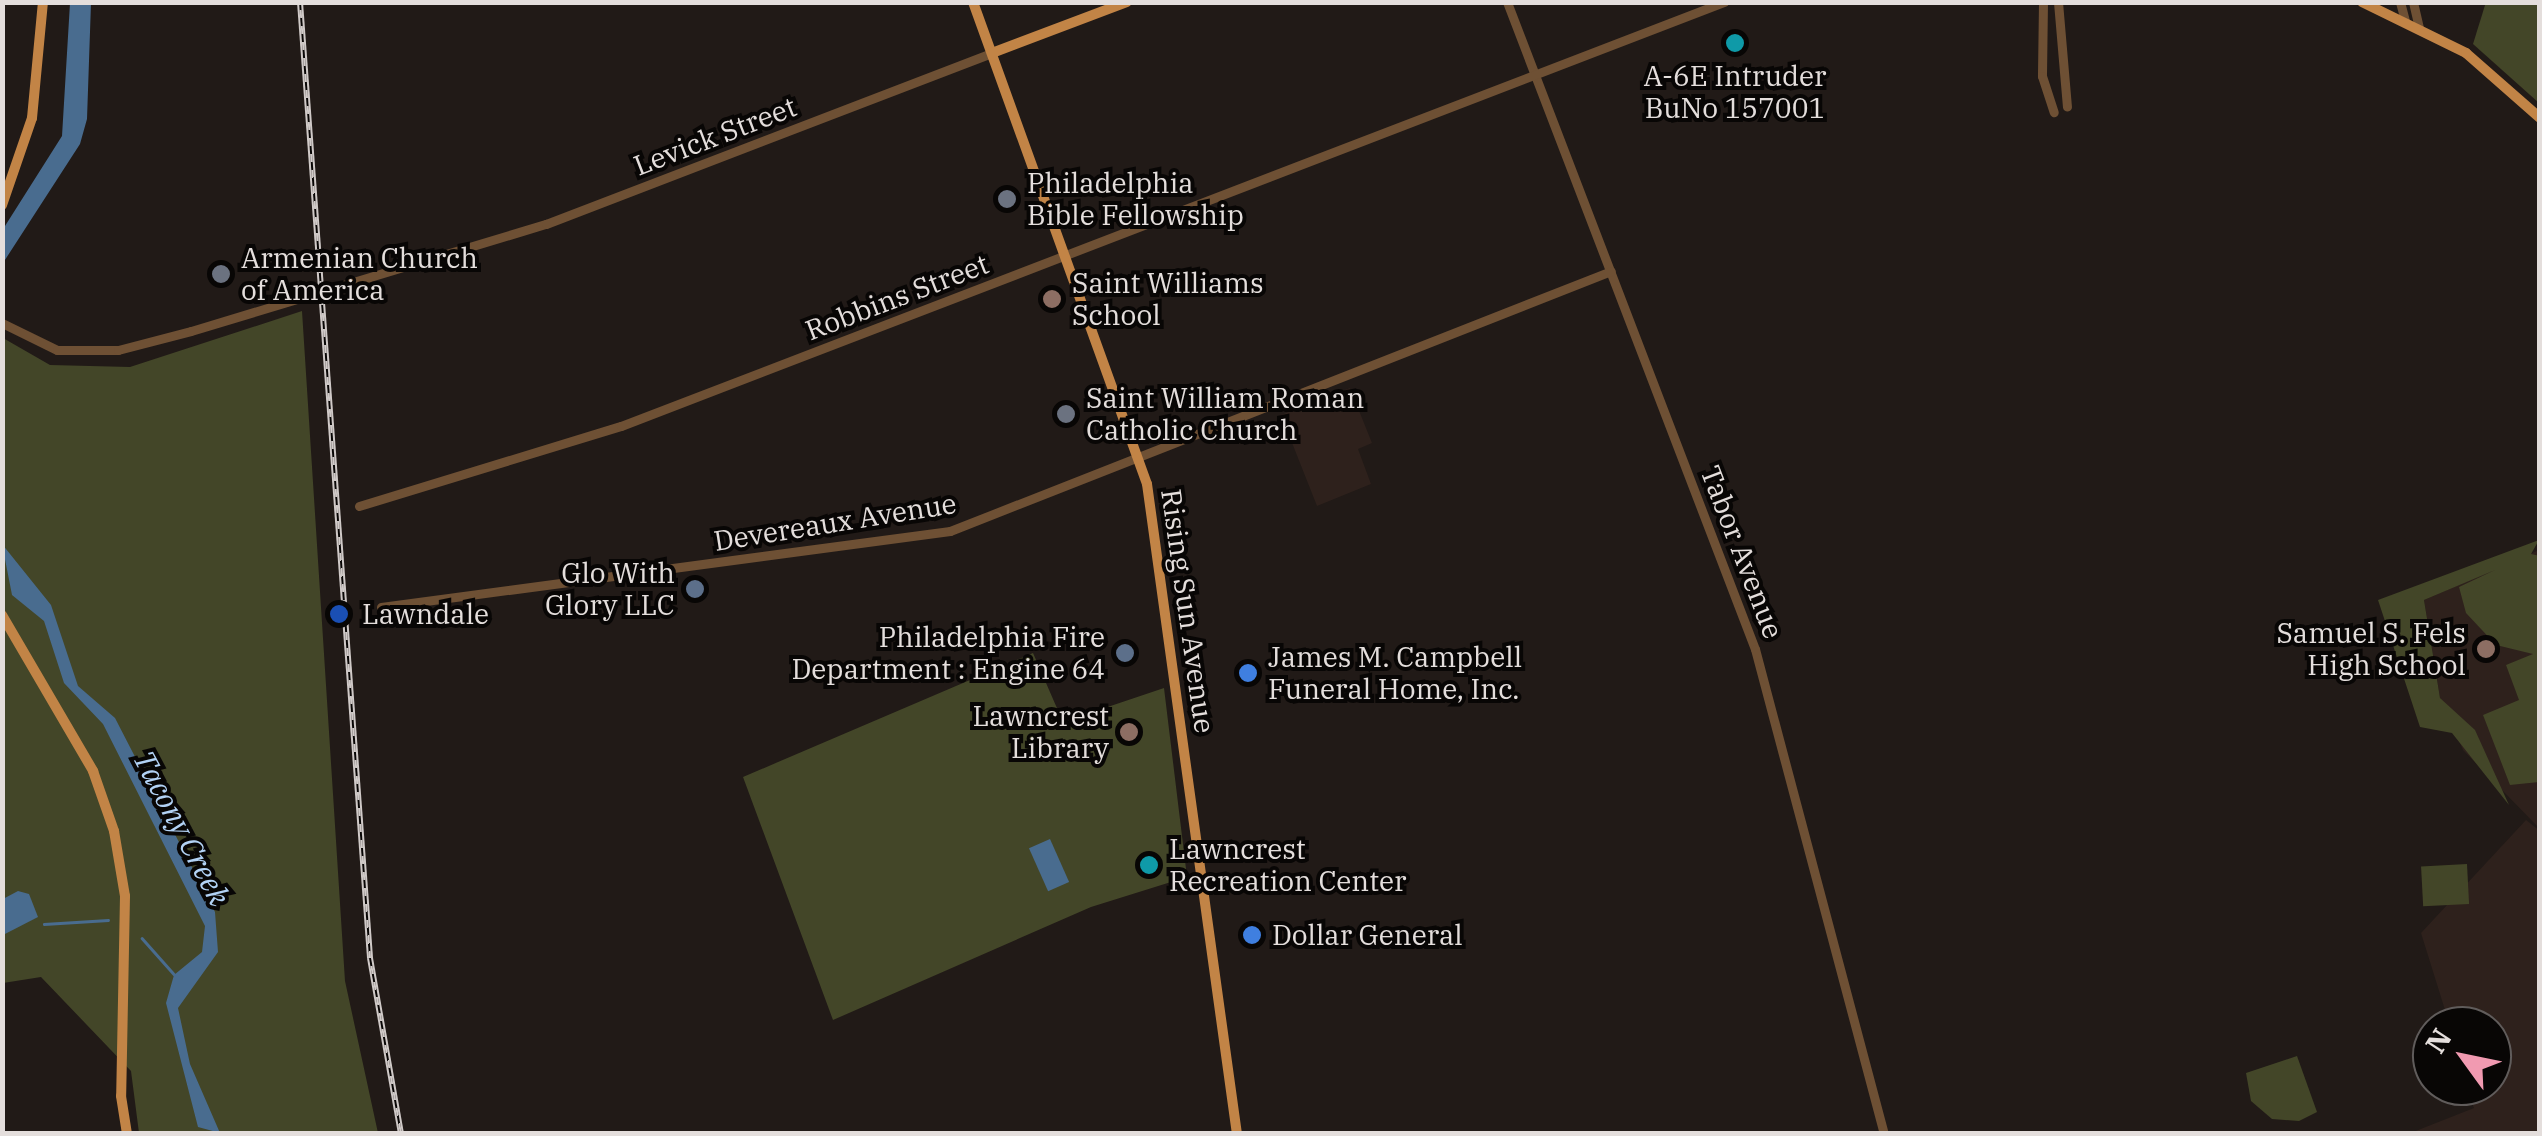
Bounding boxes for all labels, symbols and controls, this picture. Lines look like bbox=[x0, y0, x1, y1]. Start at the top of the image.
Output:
marker: A-6E Intruder BuNo 157001 bbox=[1724, 32, 1746, 54]
place label: A-6E Intruder BuNo 157001 bbox=[1644, 59, 1826, 125]
street label: Levick Street bbox=[629, 90, 801, 182]
place label: Philadelphia Bible Fellowship bbox=[1027, 166, 1244, 232]
marker: Philadelphia Bible Fellowship bbox=[996, 188, 1018, 210]
place label: Armenian Church of America bbox=[241, 241, 478, 307]
street label: Robbins Street bbox=[801, 247, 993, 347]
marker: Armenian Church of America bbox=[210, 263, 232, 285]
place label: Saint Williams School bbox=[1072, 266, 1264, 332]
marker: Saint Williams School bbox=[1041, 288, 1063, 310]
place label: Saint William Roman Catholic Church bbox=[1086, 381, 1364, 447]
marker: Saint William Roman Catholic Church bbox=[1055, 403, 1077, 425]
street label: Tabor Avenue bbox=[1694, 461, 1790, 643]
street label: Devereaux Avenue bbox=[711, 486, 959, 558]
street label: Rising Sun Avenue bbox=[1154, 487, 1222, 735]
place label: Glo With Glory LLC bbox=[545, 556, 675, 622]
marker: Glo With Glory LLC bbox=[684, 578, 706, 600]
place label: Lawndale bbox=[362, 597, 489, 631]
marker: Lawndale bbox=[326, 601, 352, 627]
place label: Samuel S. Fels High School bbox=[2276, 616, 2466, 682]
place label: Philadelphia Fire Department : Engine 64 bbox=[792, 620, 1105, 686]
marker: Samuel S. Fels High School bbox=[2475, 638, 2497, 660]
place label: James M. Campbell Funeral Home, Inc. bbox=[1268, 640, 1522, 706]
marker: Philadelphia Fire Department : Engine 64 bbox=[1114, 642, 1136, 664]
marker: James M. Campbell Funeral Home, Inc. bbox=[1237, 662, 1259, 684]
place label: Lawncrest Library bbox=[972, 699, 1109, 765]
marker: Lawncrest Library bbox=[1118, 721, 1140, 743]
water label: Tacony Creek bbox=[126, 744, 238, 912]
place label: Lawncrest Recreation Center bbox=[1169, 832, 1407, 898]
marker: Lawncrest Recreation Center bbox=[1138, 854, 1160, 876]
place label: Dollar General bbox=[1272, 918, 1463, 952]
marker: Dollar General bbox=[1241, 924, 1263, 946]
north arrow bbox=[2412, 1006, 2512, 1106]
text: N bbox=[2417, 1021, 2460, 1060]

